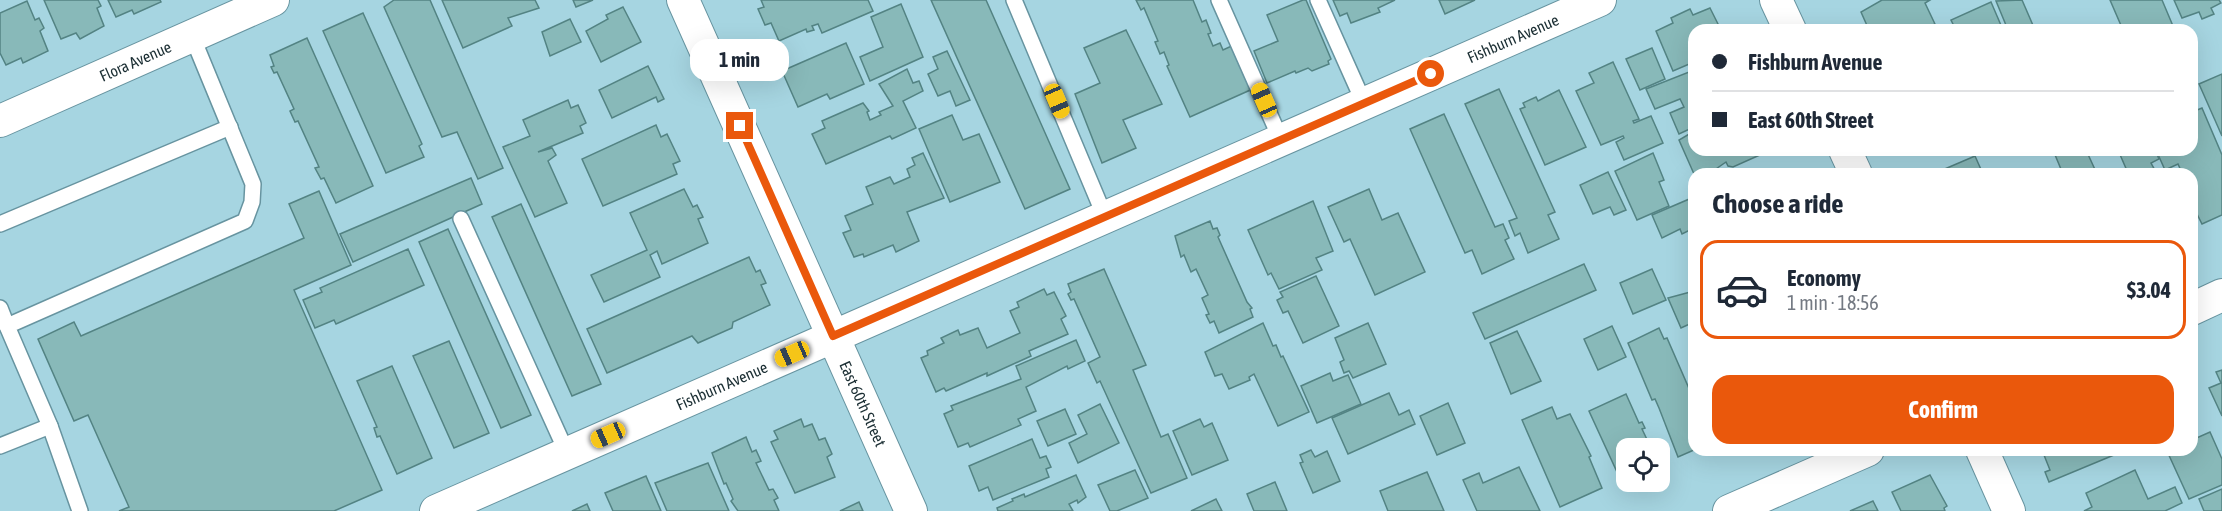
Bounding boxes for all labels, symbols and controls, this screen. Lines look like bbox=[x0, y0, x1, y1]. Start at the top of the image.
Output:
street label: Fishburn Avenue bbox=[1464, 10, 1561, 66]
street label: Flora Avenue bbox=[97, 37, 174, 85]
callout: 1 min bbox=[690, 39, 789, 81]
text: 1 min bbox=[719, 48, 760, 71]
text: Fishburn Avenue bbox=[1748, 49, 1883, 75]
route start bbox=[1417, 60, 1444, 87]
car bbox=[1248, 80, 1280, 120]
car bbox=[1042, 81, 1072, 121]
text: East 60th Street bbox=[1748, 107, 1874, 133]
route end bbox=[726, 112, 753, 139]
text: Choose a ride bbox=[1712, 188, 1844, 219]
icon: car bbox=[1715, 263, 1769, 317]
text: Economy bbox=[1787, 265, 1861, 291]
text: $3.04 bbox=[2127, 277, 2171, 303]
text: 1 min · 18:56 bbox=[1787, 291, 1879, 314]
car bbox=[772, 338, 812, 370]
street label: Fishburn Avenue bbox=[673, 358, 770, 414]
street label: East 60th Street bbox=[836, 358, 890, 449]
button: Confirm bbox=[1712, 375, 2174, 444]
car bbox=[588, 419, 628, 451]
map controls bbox=[1616, 438, 1670, 492]
button: locate bbox=[1616, 438, 1670, 492]

